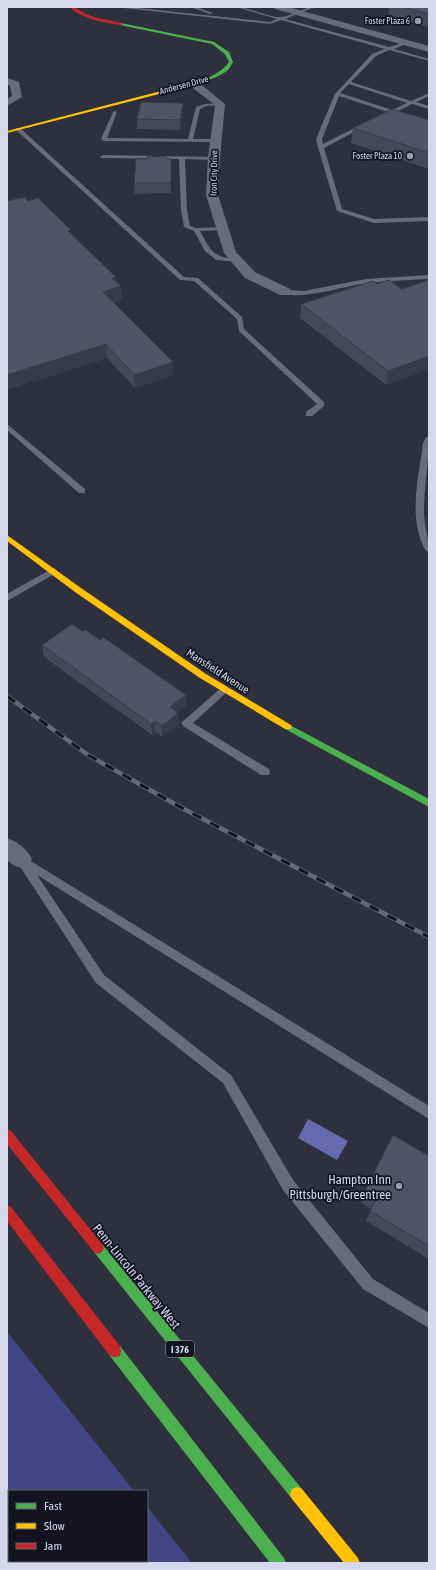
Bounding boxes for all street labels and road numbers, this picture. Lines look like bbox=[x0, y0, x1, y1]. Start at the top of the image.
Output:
street label: Andersen Drive bbox=[158, 74, 210, 96]
street label: Iron City Drive bbox=[209, 150, 219, 196]
street label: Mansfield Avenue bbox=[184, 646, 252, 696]
street label: Penn-Lincoln Parkway West bbox=[90, 1221, 184, 1332]
road number: I 376 bbox=[166, 1341, 194, 1357]

